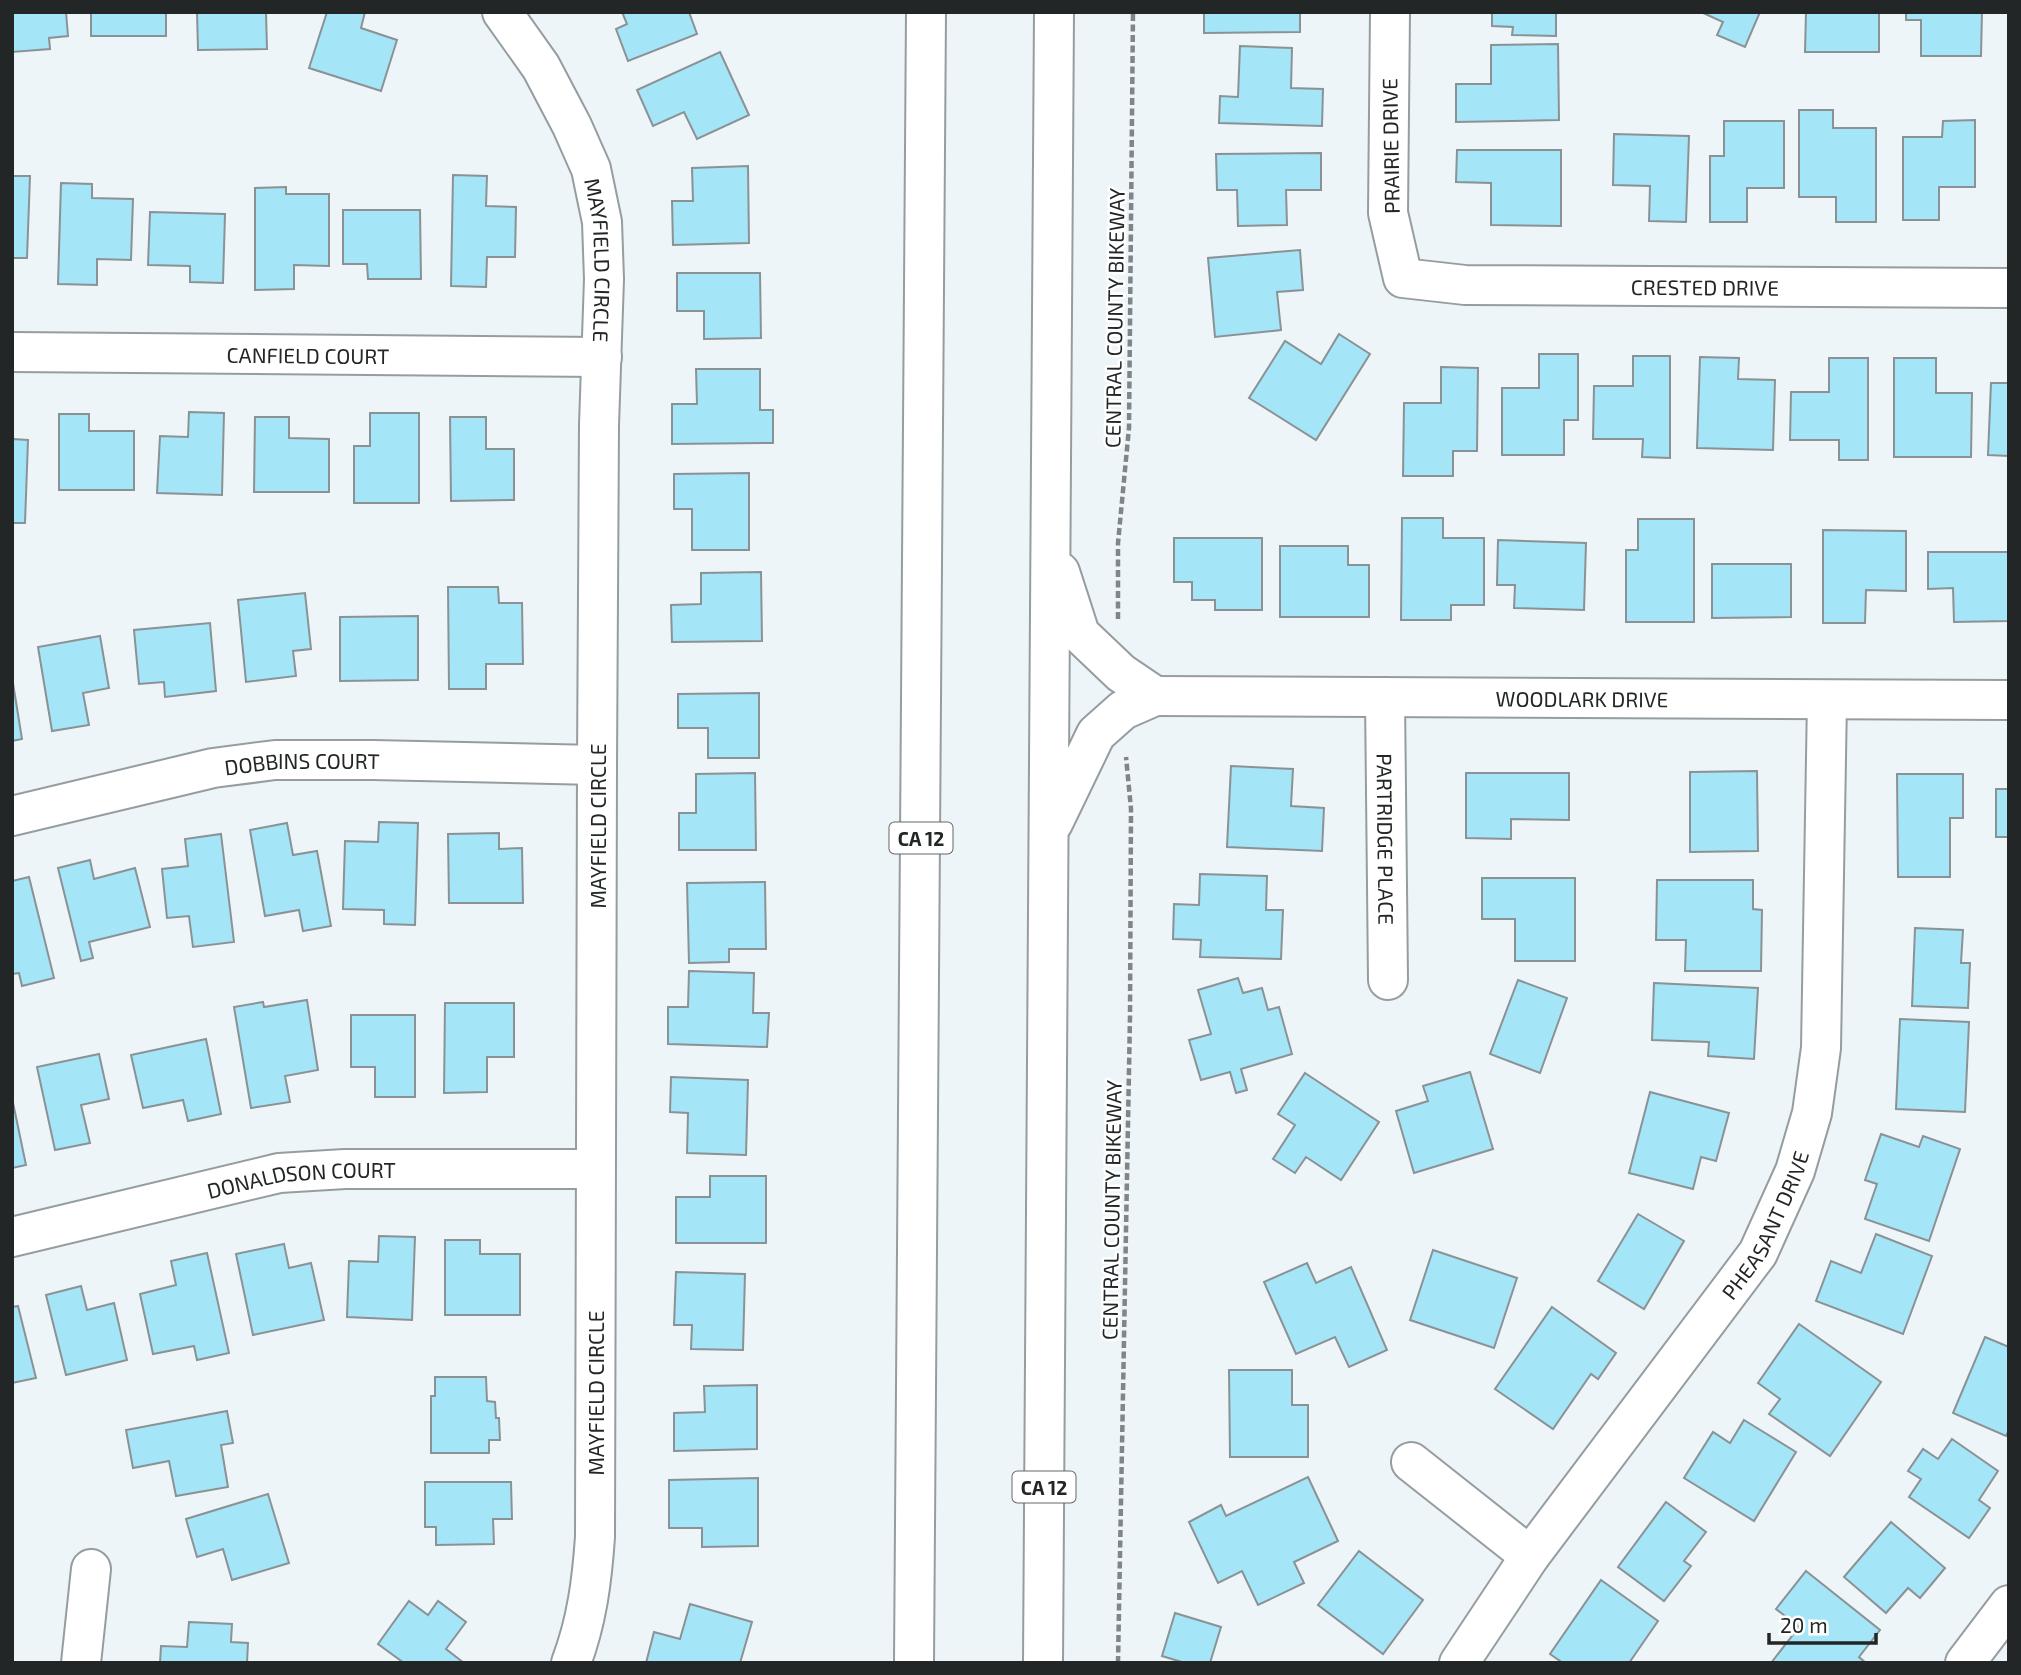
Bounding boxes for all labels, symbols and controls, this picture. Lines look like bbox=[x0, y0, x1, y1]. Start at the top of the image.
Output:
street label: PRAIRIE DRIVE bbox=[1376, 78, 1404, 214]
street label: MAYFIELD CIRCLE bbox=[581, 176, 617, 343]
street label: CENTRAL COUNTY BIKEWAY bbox=[1099, 188, 1129, 448]
street label: CRESTED DRIVE bbox=[1631, 273, 1779, 299]
street label: CANFIELD COURT bbox=[227, 341, 389, 368]
street label: WOODLARK DRIVE bbox=[1496, 685, 1668, 711]
street label: MAYFIELD CIRCLE bbox=[585, 743, 610, 909]
street label: DOBBINS COURT bbox=[223, 747, 380, 779]
street label: PARTRIDGE PLACE bbox=[1373, 753, 1400, 925]
road number: CA 12 bbox=[890, 822, 953, 853]
street label: CENTRAL COUNTY BIKEWAY bbox=[1096, 1080, 1126, 1340]
street label: PHEASANT DRIVE bbox=[1716, 1148, 1813, 1303]
street label: DONALDSON COURT bbox=[204, 1157, 396, 1202]
street label: MAYFIELD CIRCLE bbox=[583, 1310, 608, 1476]
road number: CA 12 bbox=[1012, 1471, 1076, 1502]
scale bar bbox=[1769, 1602, 1876, 1646]
text: 20 m bbox=[1780, 1612, 1828, 1637]

